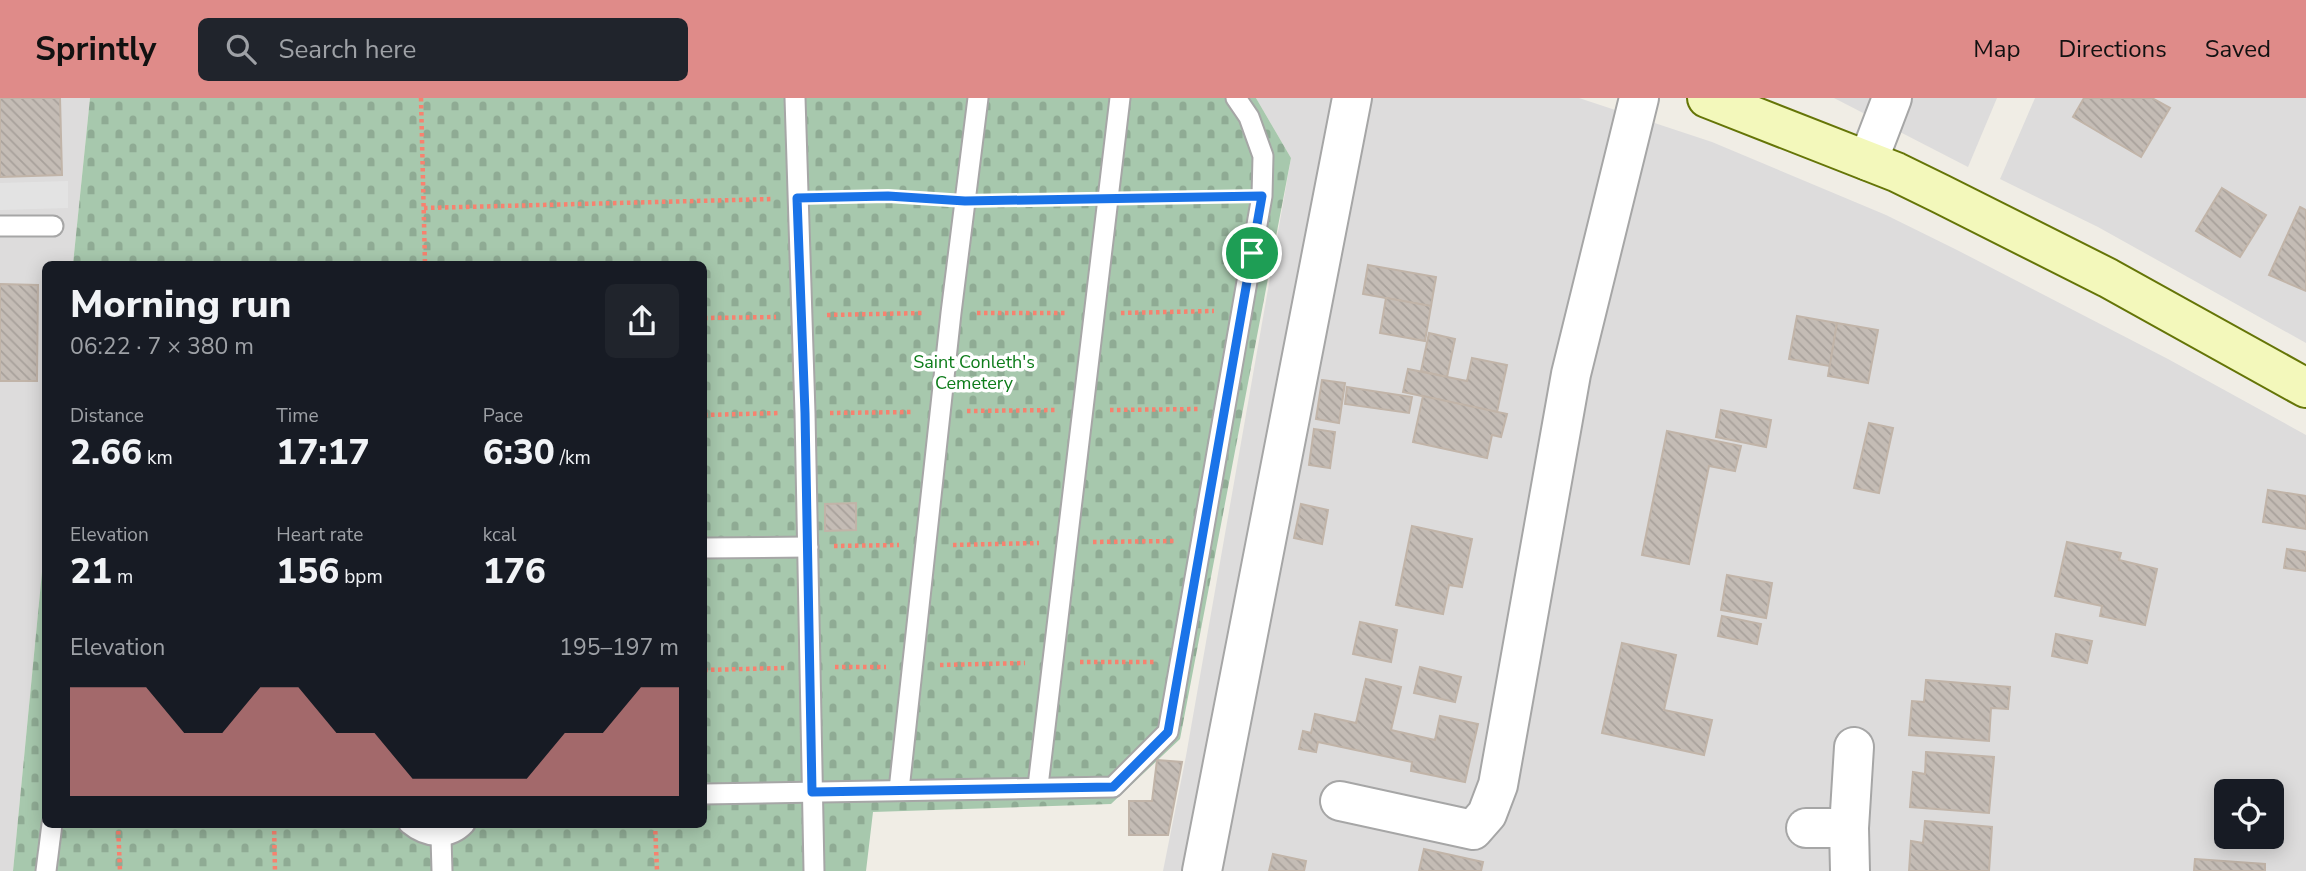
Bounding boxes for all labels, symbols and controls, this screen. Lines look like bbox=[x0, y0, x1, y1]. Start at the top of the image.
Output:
search box bbox=[198, 18, 688, 81]
text: Sprintly bbox=[35, 27, 156, 72]
icon: search bbox=[222, 30, 260, 68]
text: Search here bbox=[278, 32, 416, 67]
text: Map bbox=[1973, 33, 2020, 65]
text: Directions bbox=[2058, 33, 2167, 65]
text: Saved bbox=[2205, 33, 2271, 65]
pin bbox=[1222, 223, 1282, 283]
icon: arrive bbox=[1233, 234, 1271, 272]
text: Morning run bbox=[70, 279, 291, 330]
button: share bbox=[605, 284, 679, 358]
text: 06:22 · 7 × 380 m bbox=[70, 331, 254, 362]
park label: Saint Conleth's Cemetery bbox=[913, 350, 1035, 395]
text: Distance bbox=[70, 403, 144, 429]
text: Time bbox=[276, 403, 319, 429]
text: Pace bbox=[483, 403, 523, 429]
text: 2.66 bbox=[70, 429, 142, 476]
text: 17:17 bbox=[276, 429, 369, 476]
text: 6:30 bbox=[483, 429, 555, 476]
text: km bbox=[142, 445, 173, 471]
text: /km bbox=[555, 445, 591, 471]
text: Elevation bbox=[70, 522, 149, 548]
text: Heart rate bbox=[276, 522, 363, 548]
text: kcal bbox=[483, 522, 516, 548]
text: 21 bbox=[70, 548, 112, 595]
text: 156 bbox=[276, 548, 339, 595]
text: 176 bbox=[483, 548, 546, 595]
text: m bbox=[112, 564, 133, 590]
text: bpm bbox=[339, 564, 383, 590]
text: Elevation bbox=[70, 632, 165, 663]
text: 195–197 m bbox=[559, 632, 679, 663]
map controls bbox=[2214, 779, 2284, 849]
button: locate bbox=[2214, 779, 2284, 849]

